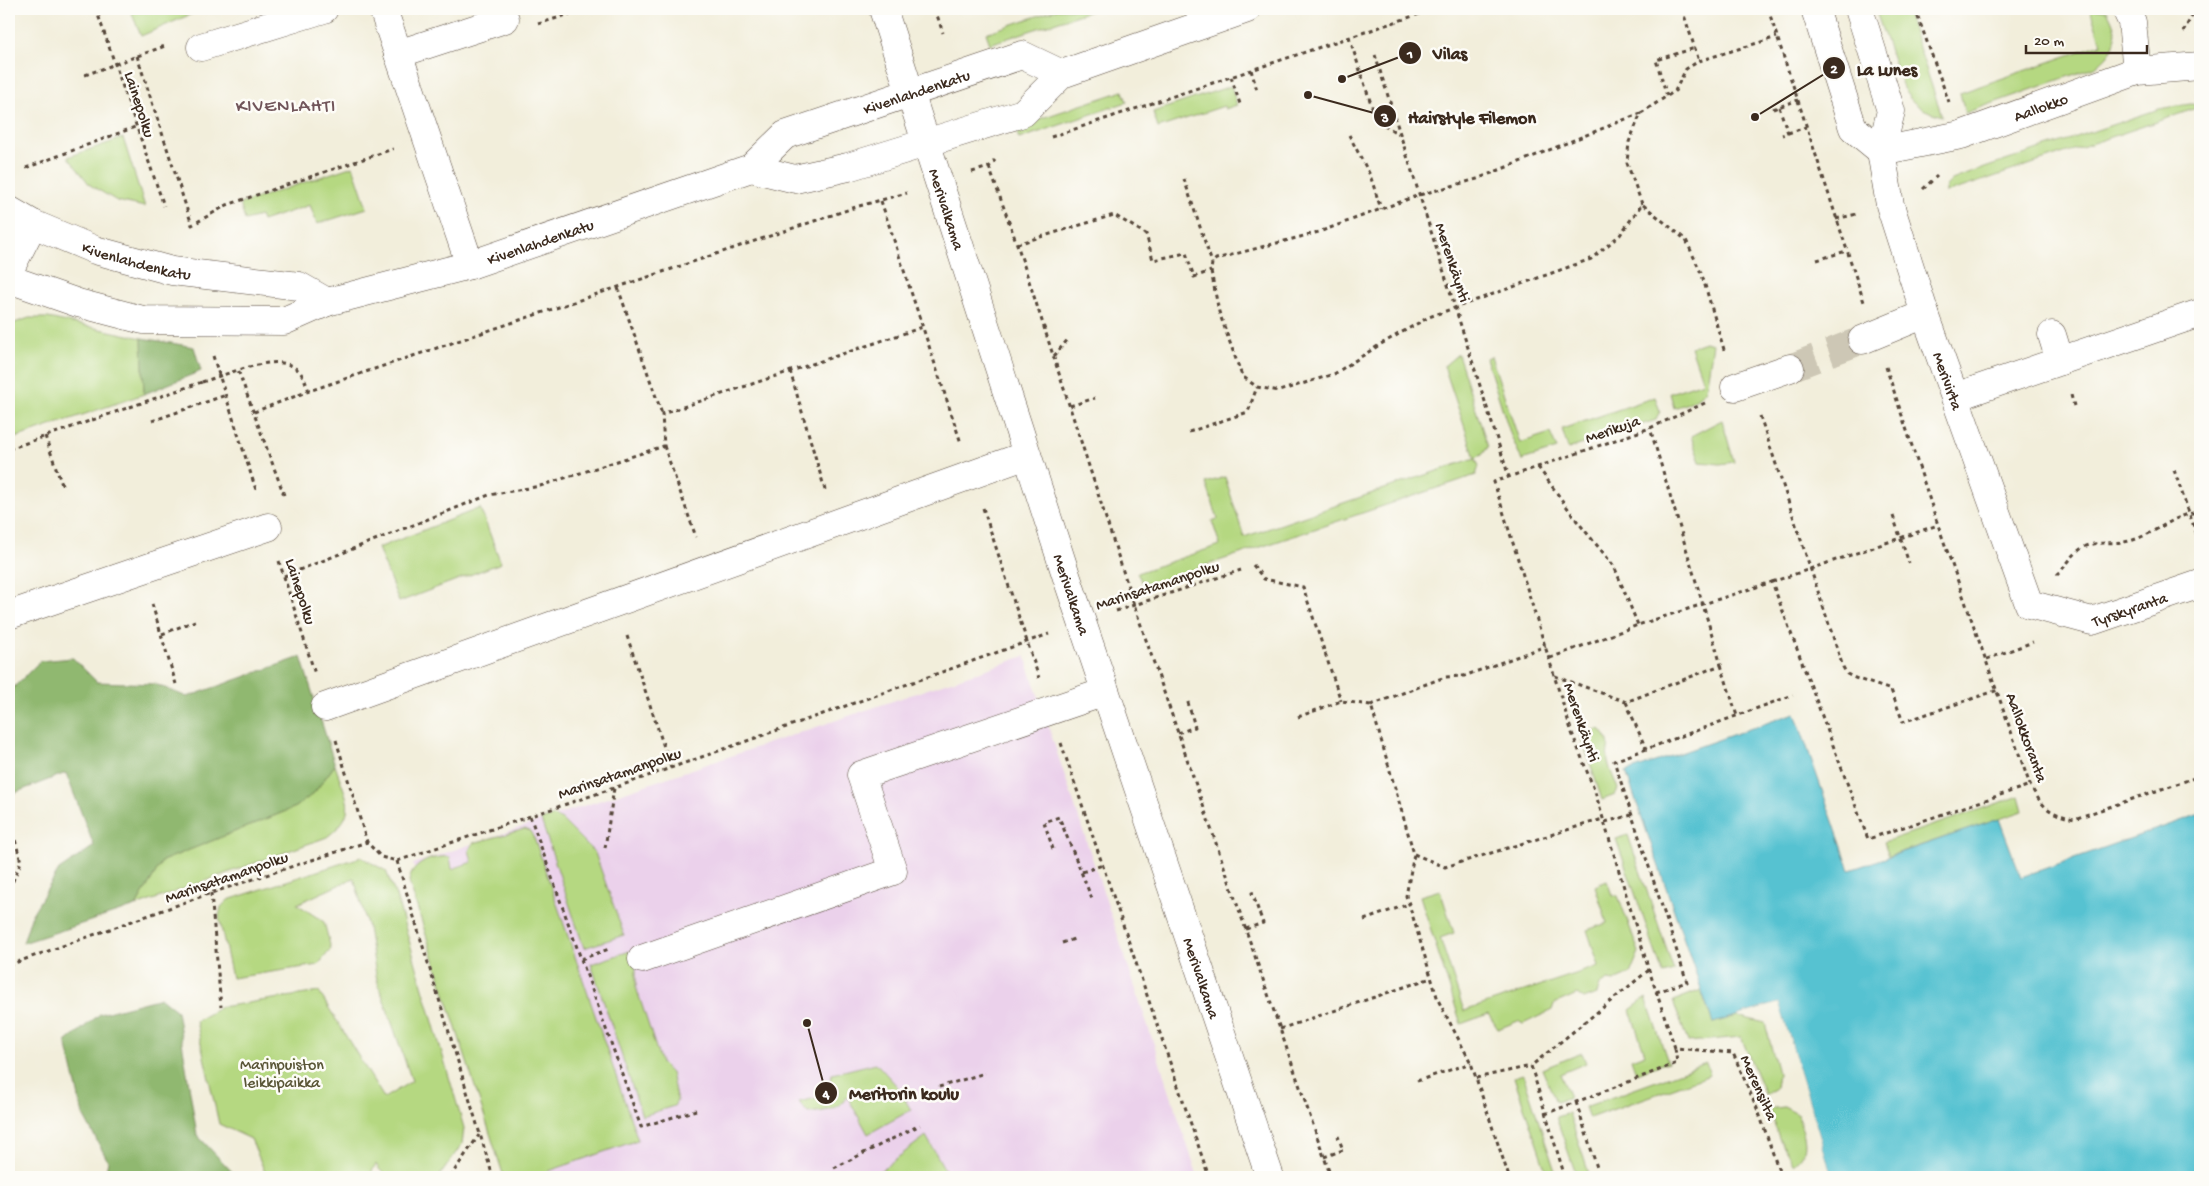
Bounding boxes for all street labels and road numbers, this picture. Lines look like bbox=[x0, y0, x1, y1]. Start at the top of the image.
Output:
street label: Kivenlahdenkatu bbox=[861, 67, 974, 121]
street label: Lainepolku bbox=[118, 70, 157, 141]
street label: Aallokko bbox=[2012, 91, 2071, 128]
street label: Merivalkama bbox=[922, 167, 967, 254]
street label: Kivenlahdenkatu bbox=[485, 217, 597, 271]
street label: Merenkäynti bbox=[1429, 221, 1472, 305]
street label: Kivenlahdenkatu bbox=[78, 240, 192, 286]
street label: Merivirta bbox=[1926, 350, 1965, 414]
street label: Merikuja bbox=[1583, 413, 1644, 450]
street label: Merivalkama bbox=[1047, 552, 1092, 639]
street label: Lainepolku bbox=[279, 557, 318, 628]
street label: Marinsatamanpolku bbox=[1094, 558, 1223, 616]
street label: Tyrskyranta bbox=[2089, 590, 2171, 634]
street label: Merenkäynti bbox=[1557, 681, 1602, 765]
street label: Aallokkoranta bbox=[2000, 691, 2050, 787]
street label: Marinsatamanpolku bbox=[556, 745, 685, 805]
street label: Marinsatamanpolku bbox=[163, 849, 292, 909]
street label: Merivalkama bbox=[1177, 936, 1222, 1023]
street label: Merensilta bbox=[1734, 1053, 1780, 1125]

